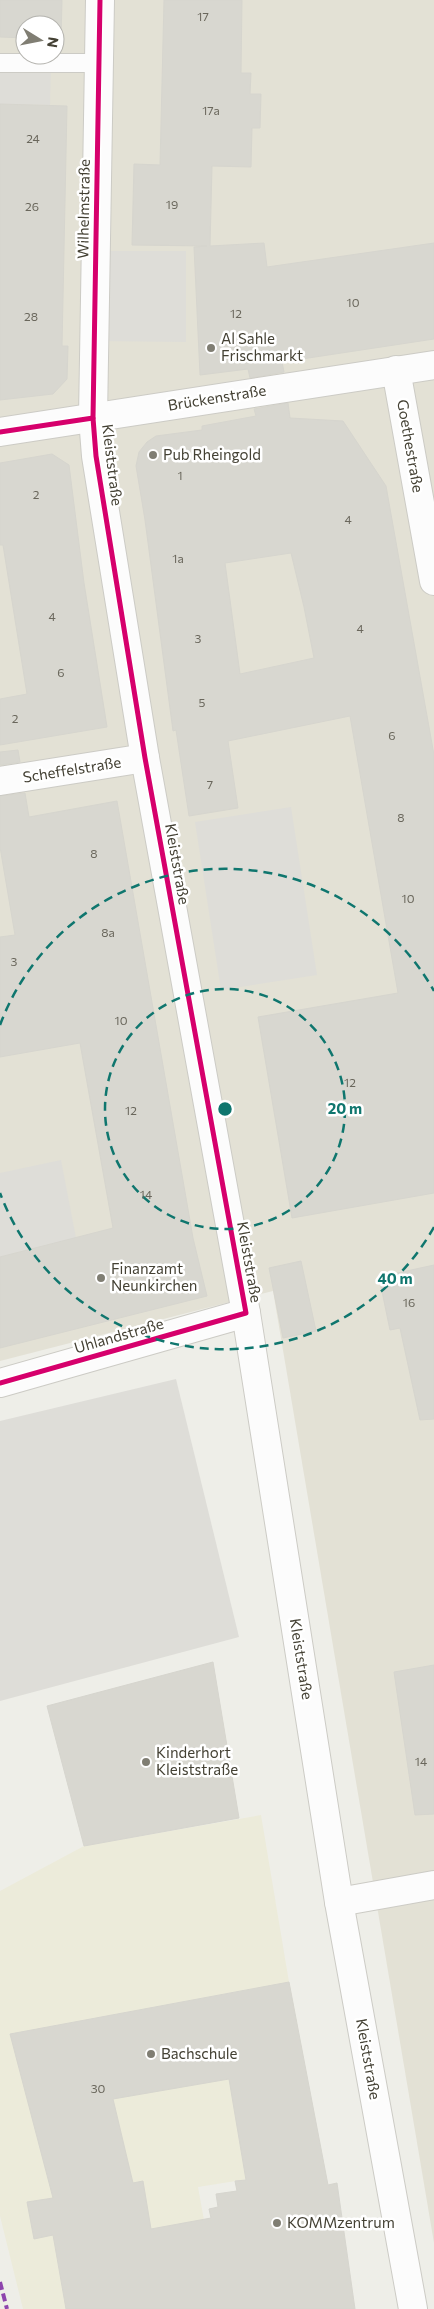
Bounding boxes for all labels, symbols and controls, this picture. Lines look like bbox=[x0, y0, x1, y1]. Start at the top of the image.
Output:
house number: 17 bbox=[197, 9, 209, 23]
north arrow bbox=[15, 15, 65, 65]
text: N bbox=[44, 36, 63, 49]
house number: 17a bbox=[202, 103, 220, 117]
house number: 24 bbox=[26, 131, 40, 145]
street label: Wilhelmstraße bbox=[73, 159, 93, 259]
house number: 19 bbox=[166, 197, 178, 211]
house number: 26 bbox=[25, 199, 39, 213]
house number: 10 bbox=[347, 295, 360, 309]
house number: 12 bbox=[230, 306, 242, 320]
house number: 28 bbox=[24, 309, 38, 323]
place label: Al Sahle Frischmarkt bbox=[221, 329, 303, 364]
marker: Al Sahle Frischmarkt bbox=[205, 342, 217, 354]
street label: Brückenstraße bbox=[166, 380, 267, 414]
street label: Goethestraße bbox=[394, 398, 428, 494]
street label: Kleiststraße bbox=[99, 423, 127, 507]
place label: Pub Rheingold bbox=[163, 445, 261, 463]
marker: Pub Rheingold bbox=[147, 449, 159, 461]
house number: 1 bbox=[177, 468, 183, 482]
house number: 2 bbox=[33, 487, 40, 501]
house number: 4 bbox=[344, 512, 352, 526]
house number: 1a bbox=[172, 551, 184, 565]
house number: 4 bbox=[48, 609, 56, 623]
house number: 4 bbox=[356, 621, 364, 635]
house number: 3 bbox=[195, 631, 202, 645]
house number: 6 bbox=[57, 665, 65, 679]
house number: 5 bbox=[199, 695, 206, 709]
house number: 2 bbox=[12, 711, 19, 725]
house number: 6 bbox=[388, 728, 396, 742]
street label: Scheffelstraße bbox=[21, 752, 122, 786]
house number: 7 bbox=[207, 777, 213, 791]
house number: 8 bbox=[397, 810, 405, 824]
street label: Kleiststraße bbox=[162, 822, 194, 906]
house number: 8 bbox=[90, 846, 98, 860]
house number: 10 bbox=[402, 891, 415, 905]
house number: 8a bbox=[101, 925, 115, 939]
house number: 3 bbox=[11, 954, 18, 968]
house number: 10 bbox=[115, 1013, 128, 1027]
house number: 12 bbox=[344, 1075, 356, 1089]
text: 20 m bbox=[328, 1099, 362, 1117]
centre of rings bbox=[216, 1100, 234, 1118]
house number: 12 bbox=[125, 1103, 137, 1117]
house number: 14 bbox=[140, 1187, 152, 1201]
street label: Kleiststraße bbox=[234, 1220, 266, 1304]
place label: Finanzamt Neunkirchen bbox=[111, 1259, 197, 1294]
text: 40 m bbox=[377, 1269, 413, 1287]
marker: Finanzamt Neunkirchen bbox=[95, 1272, 107, 1284]
house number: 16 bbox=[403, 1295, 415, 1309]
street label: Uhlandstraße bbox=[72, 1314, 166, 1356]
street label: Kleiststraße bbox=[287, 1617, 317, 1701]
place label: Kinderhort Kleiststraße bbox=[156, 1743, 238, 1778]
house number: 14 bbox=[415, 1754, 427, 1768]
marker: Kinderhort Kleiststraße bbox=[140, 1756, 152, 1768]
street label: Kleiststraße bbox=[353, 2017, 385, 2101]
place label: Bachschule bbox=[161, 2044, 238, 2062]
marker: Bachschule bbox=[145, 2048, 157, 2060]
house number: 30 bbox=[91, 2081, 106, 2095]
place label: KOMMzentrum bbox=[287, 2213, 395, 2231]
marker: KOMMzentrum bbox=[271, 2217, 283, 2229]

